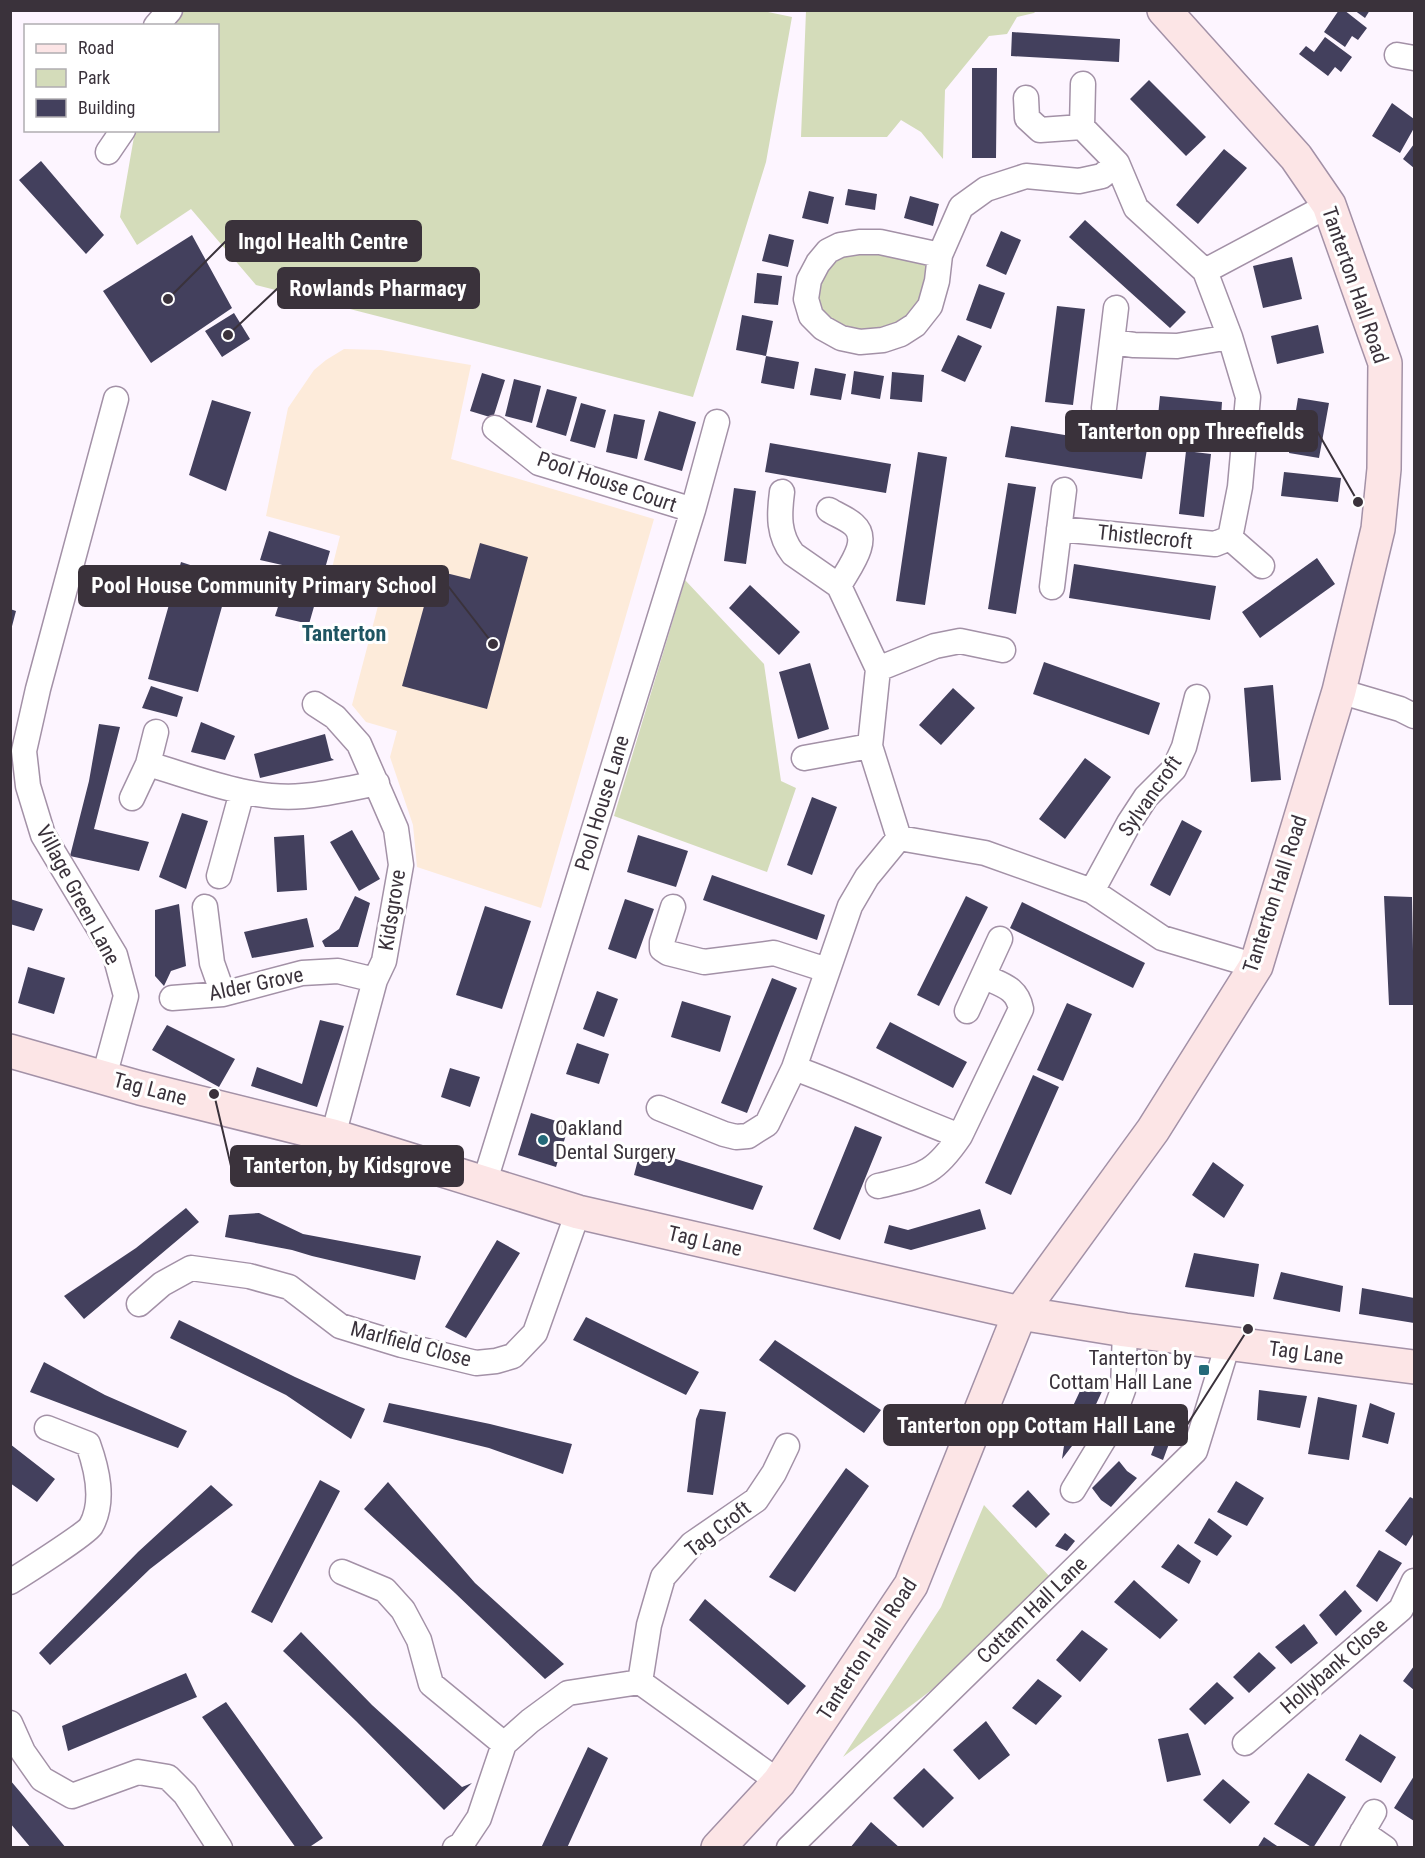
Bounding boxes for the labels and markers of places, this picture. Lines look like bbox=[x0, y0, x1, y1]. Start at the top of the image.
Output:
callout: Ingol Health Centre bbox=[226, 221, 421, 261]
callout: Rowlands Pharmacy bbox=[278, 268, 479, 308]
callout: Tanterton opp Threefields bbox=[1066, 411, 1317, 451]
callout: Pool House Community Primary School bbox=[79, 566, 448, 606]
place label: Oakland Dental Surgery bbox=[555, 1116, 676, 1164]
marker: Oakland Dental Surgery bbox=[536, 1133, 550, 1147]
callout: Tanterton, by Kidsgrove bbox=[231, 1146, 463, 1186]
place label: Tanterton by Cottam Hall Lane bbox=[1049, 1346, 1192, 1394]
marker: Tanterton by Cottam Hall Lane bbox=[1197, 1363, 1211, 1377]
callout: Tanterton opp Cottam Hall Lane bbox=[884, 1405, 1187, 1445]

